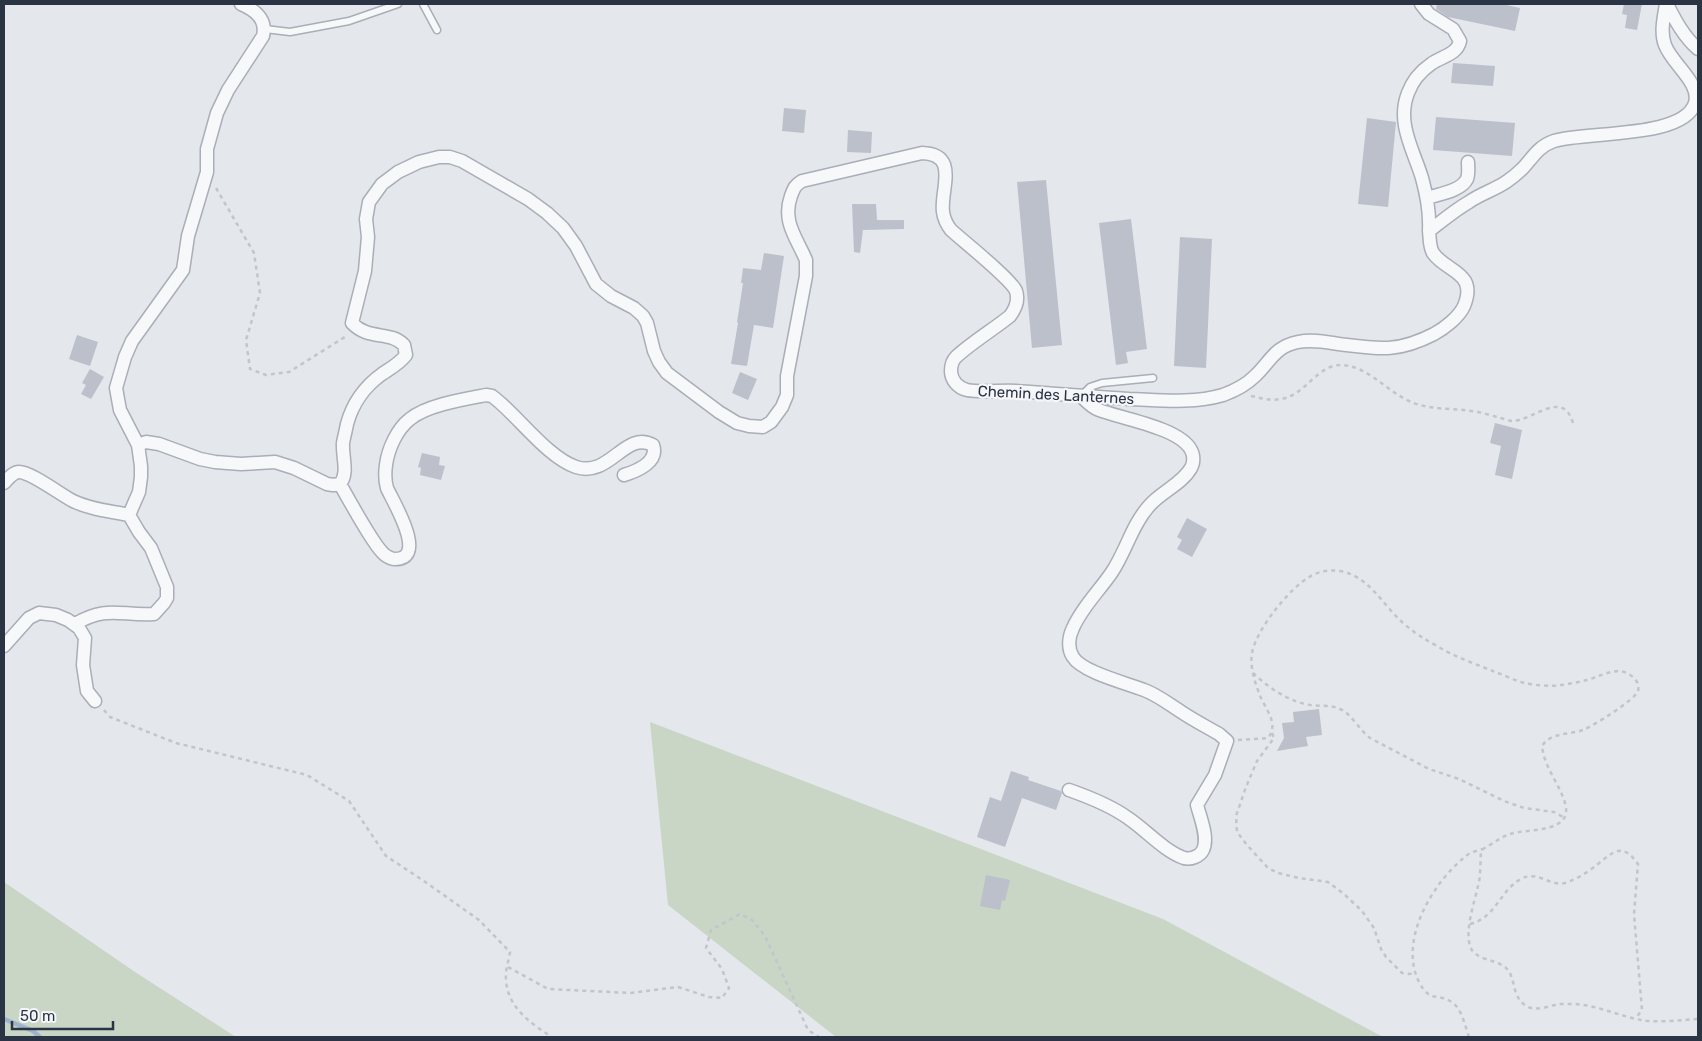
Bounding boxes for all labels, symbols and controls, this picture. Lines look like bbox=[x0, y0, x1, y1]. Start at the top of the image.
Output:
street label: Chemin des Lanternes bbox=[977, 382, 1135, 408]
scale bar bbox=[12, 998, 114, 1030]
text: 50 m bbox=[20, 1007, 55, 1025]

